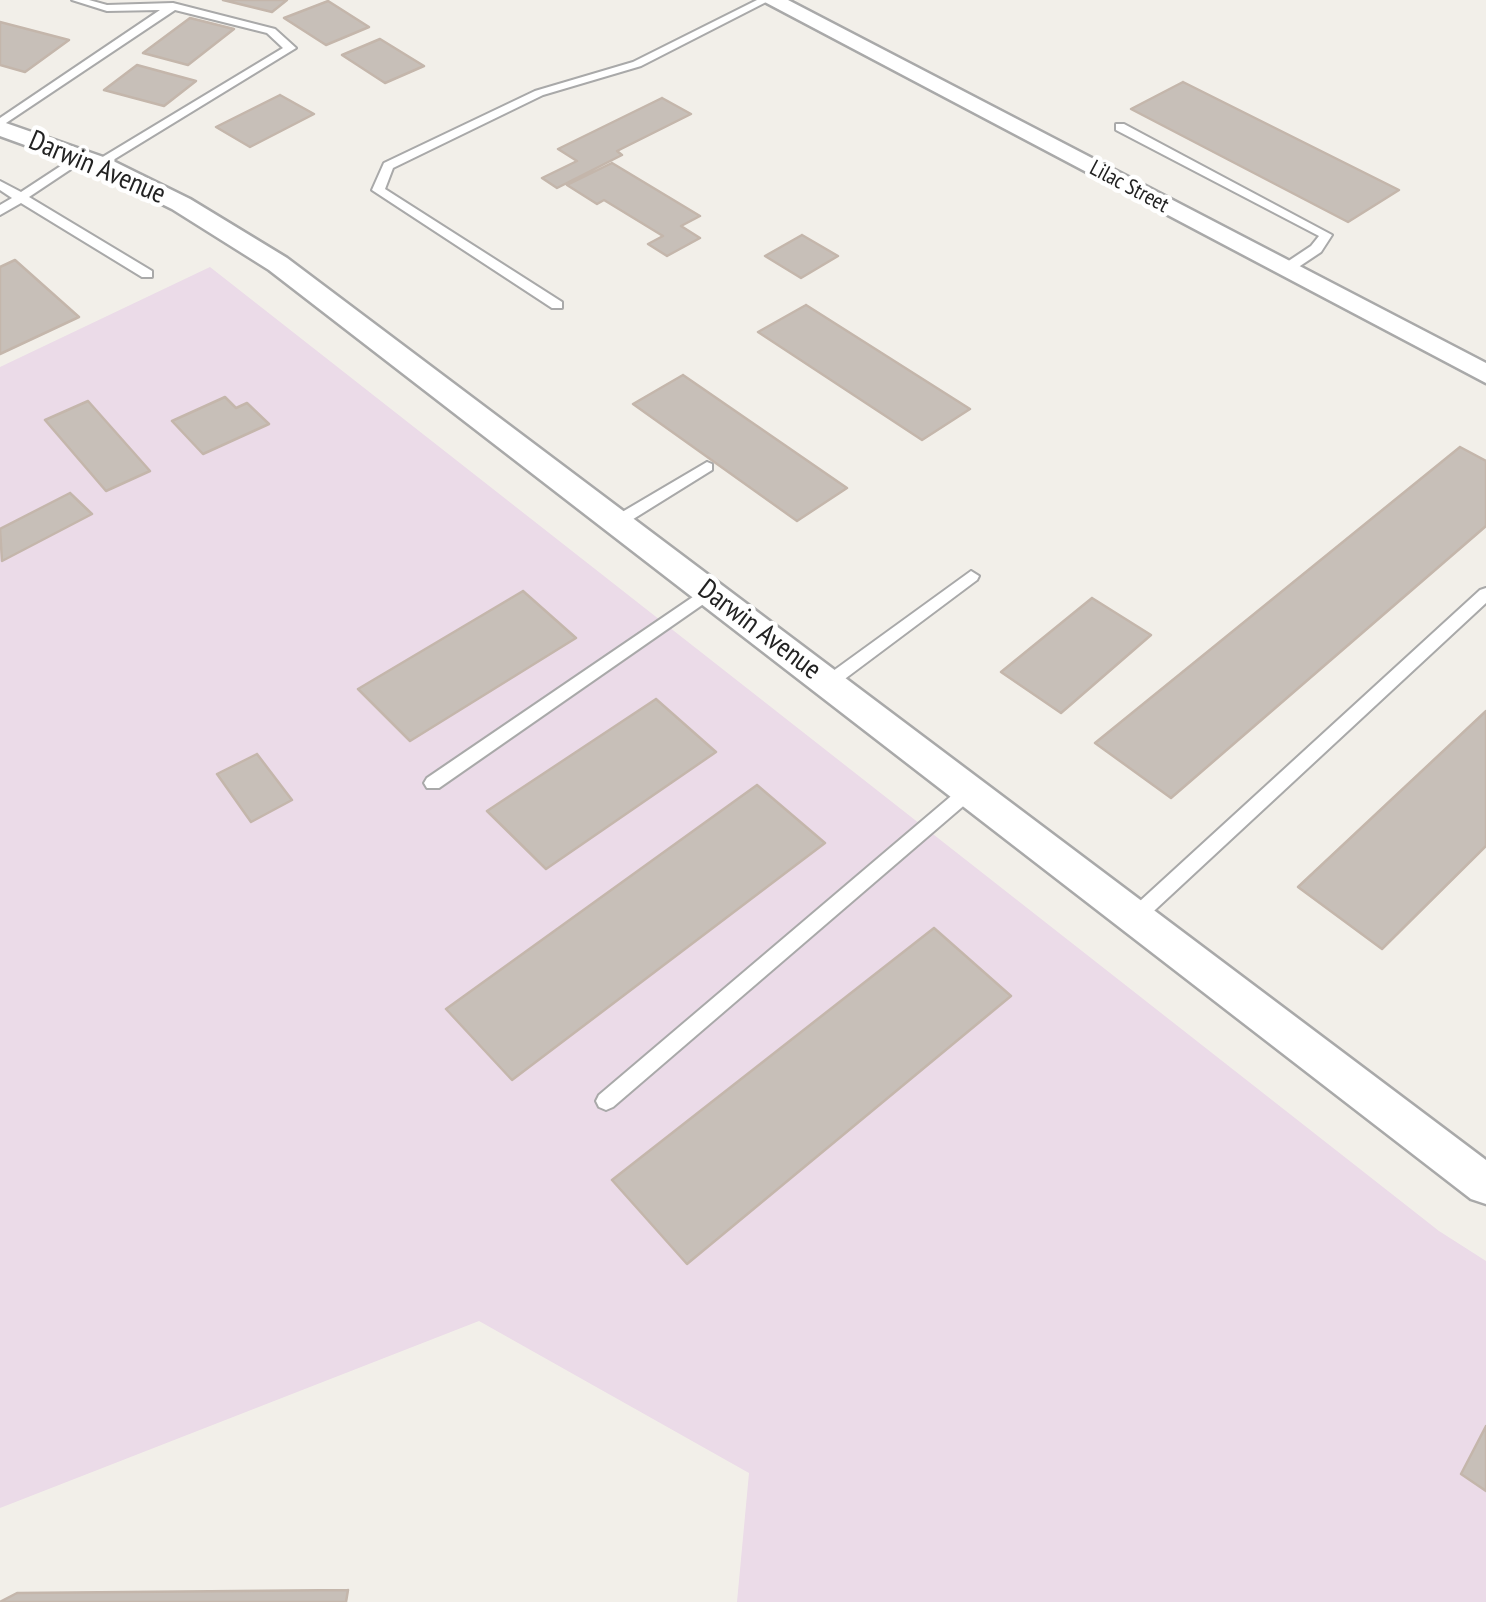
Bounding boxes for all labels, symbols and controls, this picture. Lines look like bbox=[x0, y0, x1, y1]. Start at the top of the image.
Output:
street label: Darwin Avenue bbox=[24, 124, 170, 212]
street label: Lilac Street bbox=[1085, 155, 1173, 219]
street label: Darwin Avenue bbox=[691, 573, 827, 687]

